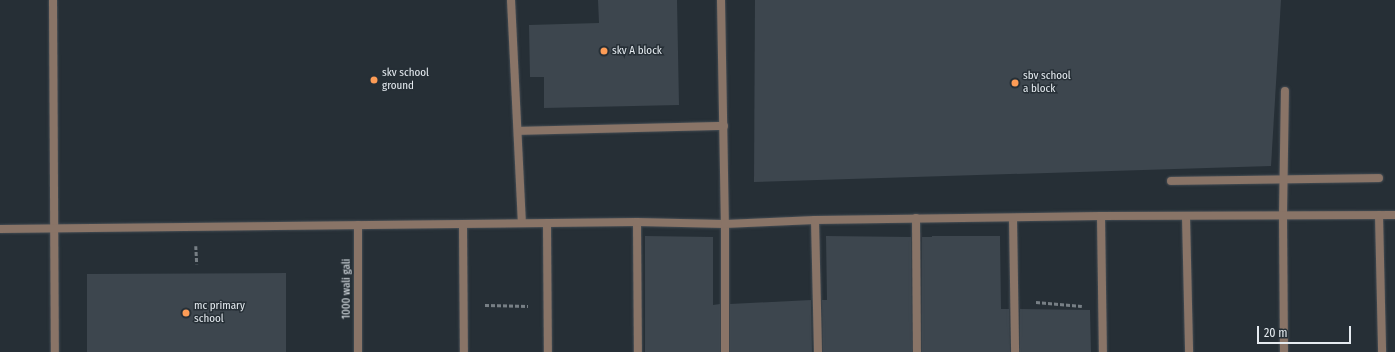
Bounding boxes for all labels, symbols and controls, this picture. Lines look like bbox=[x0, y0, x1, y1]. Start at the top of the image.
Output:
place label: skv A block bbox=[612, 44, 662, 58]
marker: skv A block bbox=[599, 46, 609, 56]
place label: skv school ground bbox=[382, 67, 429, 93]
place label: sbv school a block bbox=[1023, 70, 1071, 96]
marker: skv school ground bbox=[369, 75, 379, 85]
marker: sbv school a block bbox=[1010, 78, 1020, 88]
street label: 1000 wali gali bbox=[340, 259, 354, 319]
place label: mc primary school bbox=[194, 300, 245, 326]
marker: mc primary school bbox=[181, 308, 191, 318]
scale bar bbox=[1259, 318, 1353, 344]
text: 20 m bbox=[1264, 326, 1288, 340]

